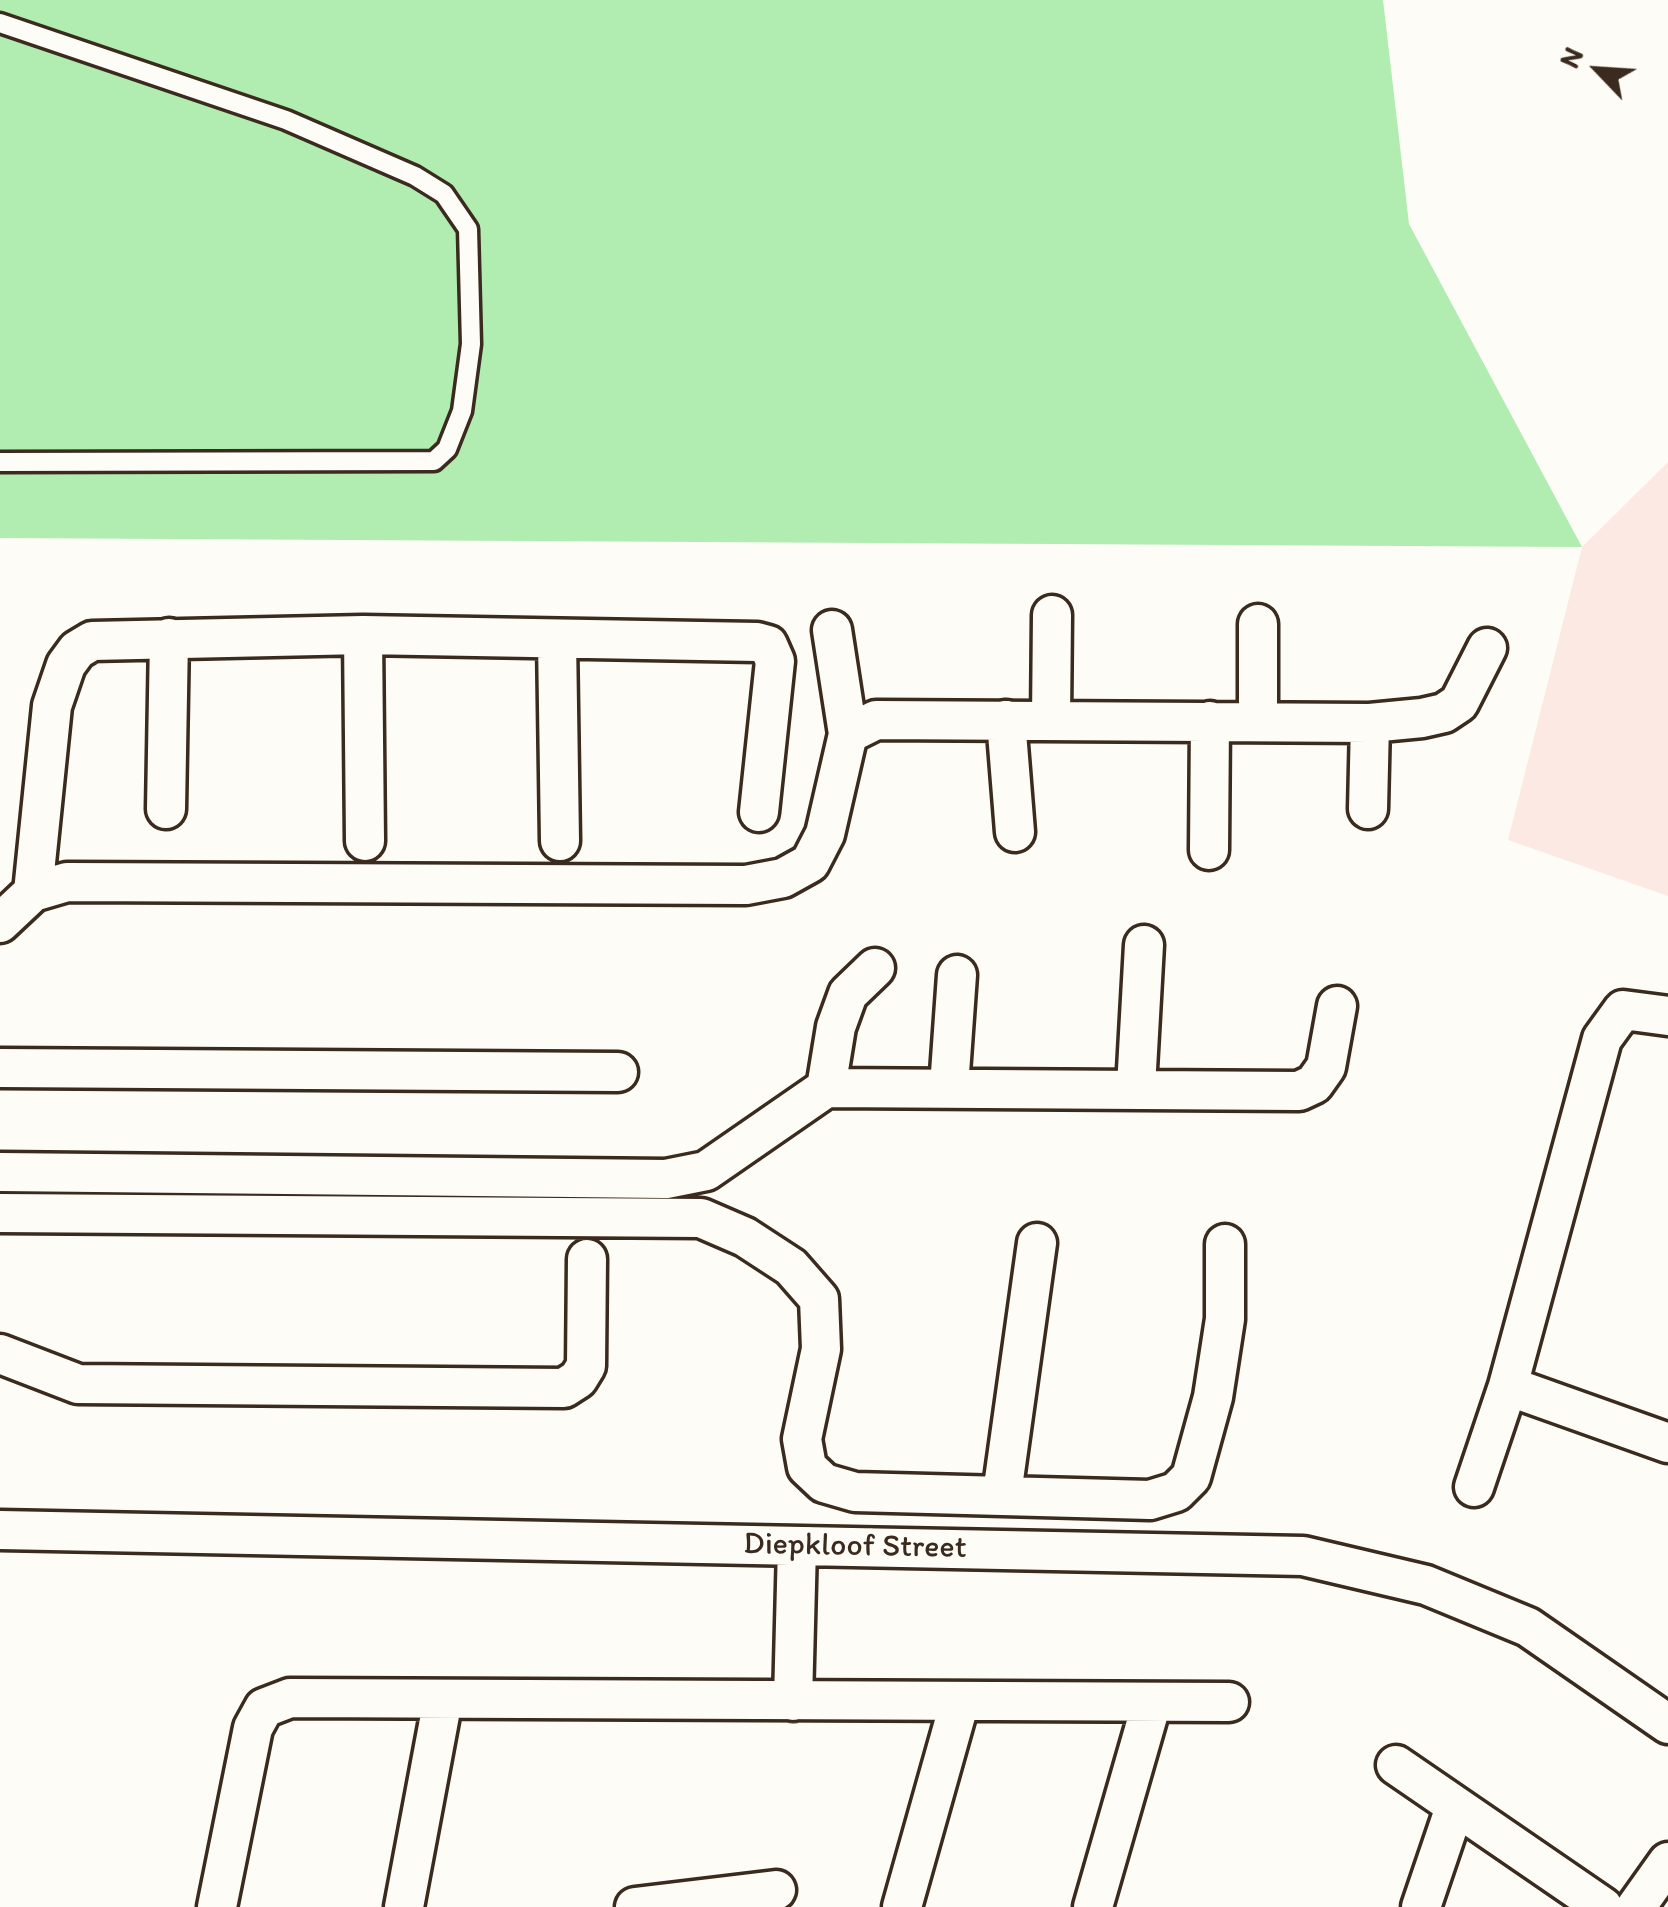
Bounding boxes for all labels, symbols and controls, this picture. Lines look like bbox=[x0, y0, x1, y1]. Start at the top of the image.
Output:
north arrow bbox=[1548, 20, 1648, 120]
text: N bbox=[1551, 42, 1590, 73]
street label: Diepkloof Street bbox=[743, 1526, 967, 1568]

